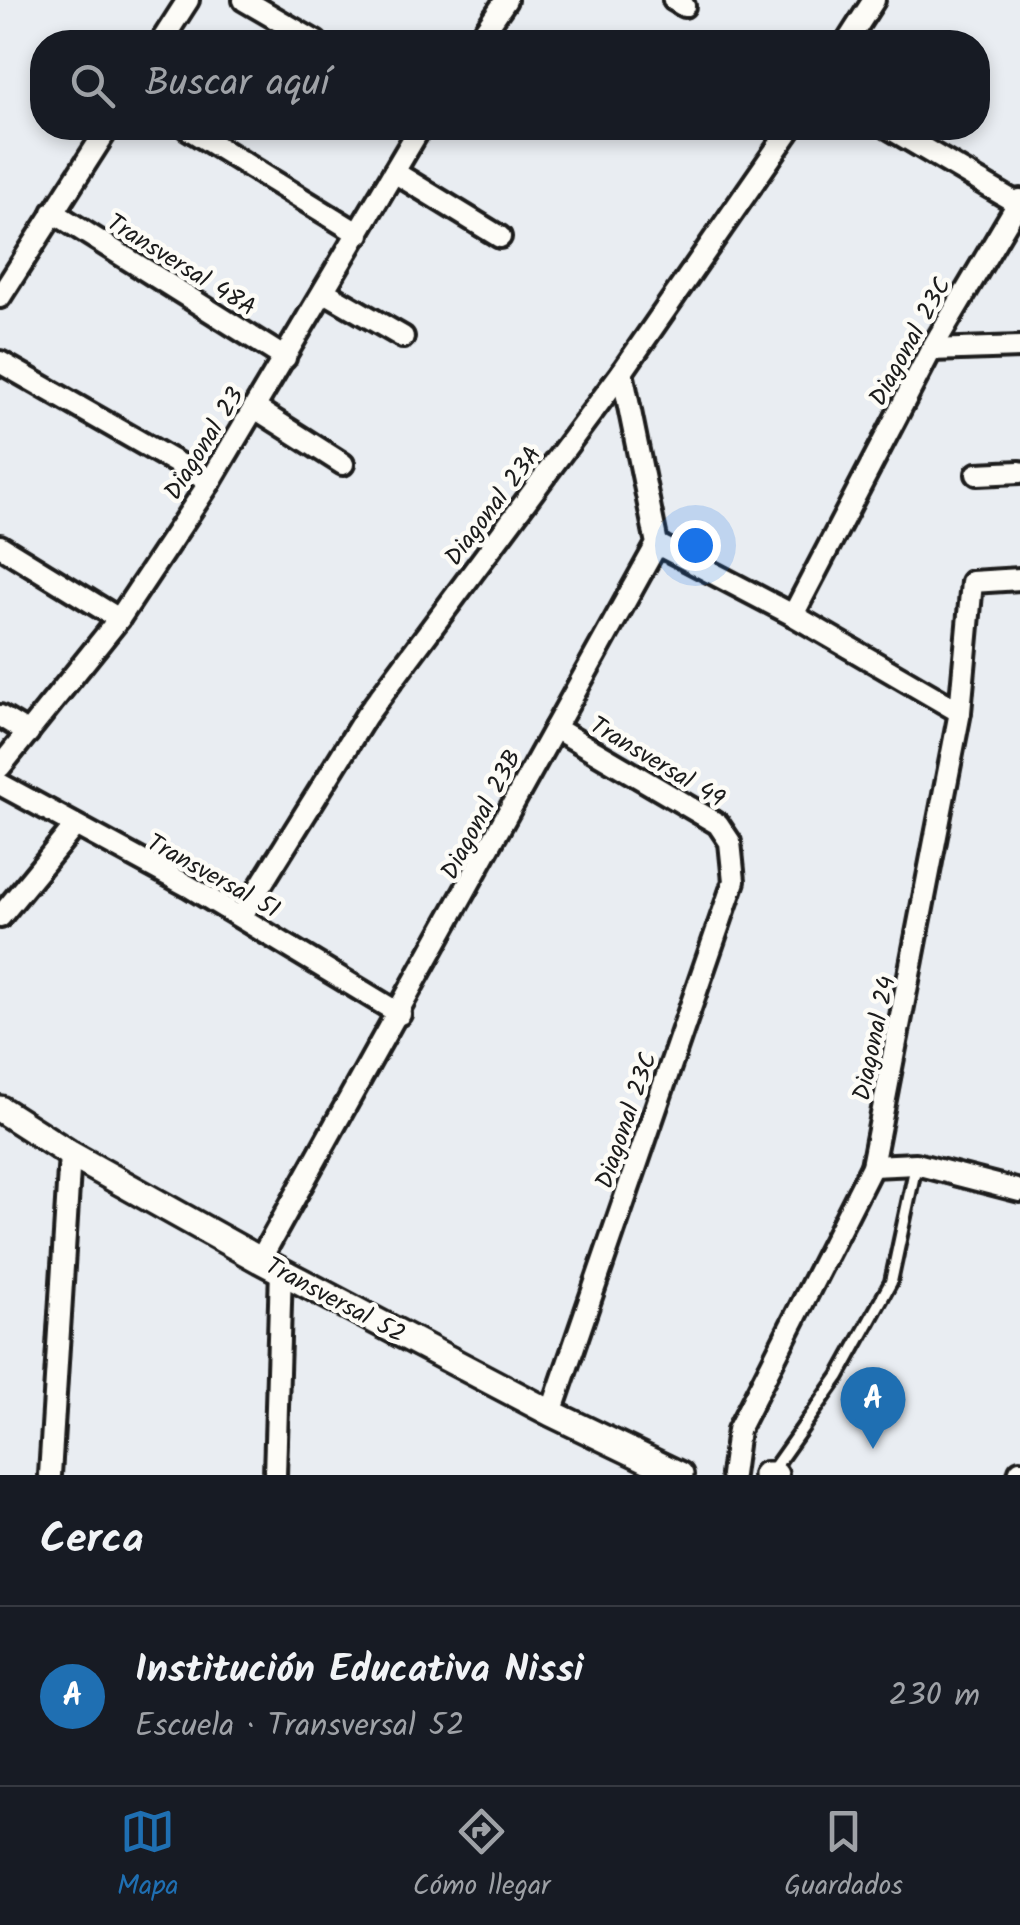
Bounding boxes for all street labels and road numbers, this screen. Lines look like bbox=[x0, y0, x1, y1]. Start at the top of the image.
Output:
street label: Transversal 48A bbox=[98, 204, 264, 328]
street label: Diagonal 23C bbox=[859, 270, 963, 414]
street label: Diagonal 23 bbox=[154, 380, 255, 509]
street label: Diagonal 23A bbox=[435, 437, 552, 575]
street label: Transversal 49 bbox=[582, 706, 732, 819]
street label: Diagonal 23B bbox=[431, 742, 533, 887]
street label: Transversal 51 bbox=[139, 824, 287, 930]
street label: Diagonal 24 bbox=[842, 972, 908, 1104]
street label: Diagonal 23C bbox=[585, 1047, 669, 1194]
street label: Transversal 52 bbox=[258, 1247, 412, 1355]

